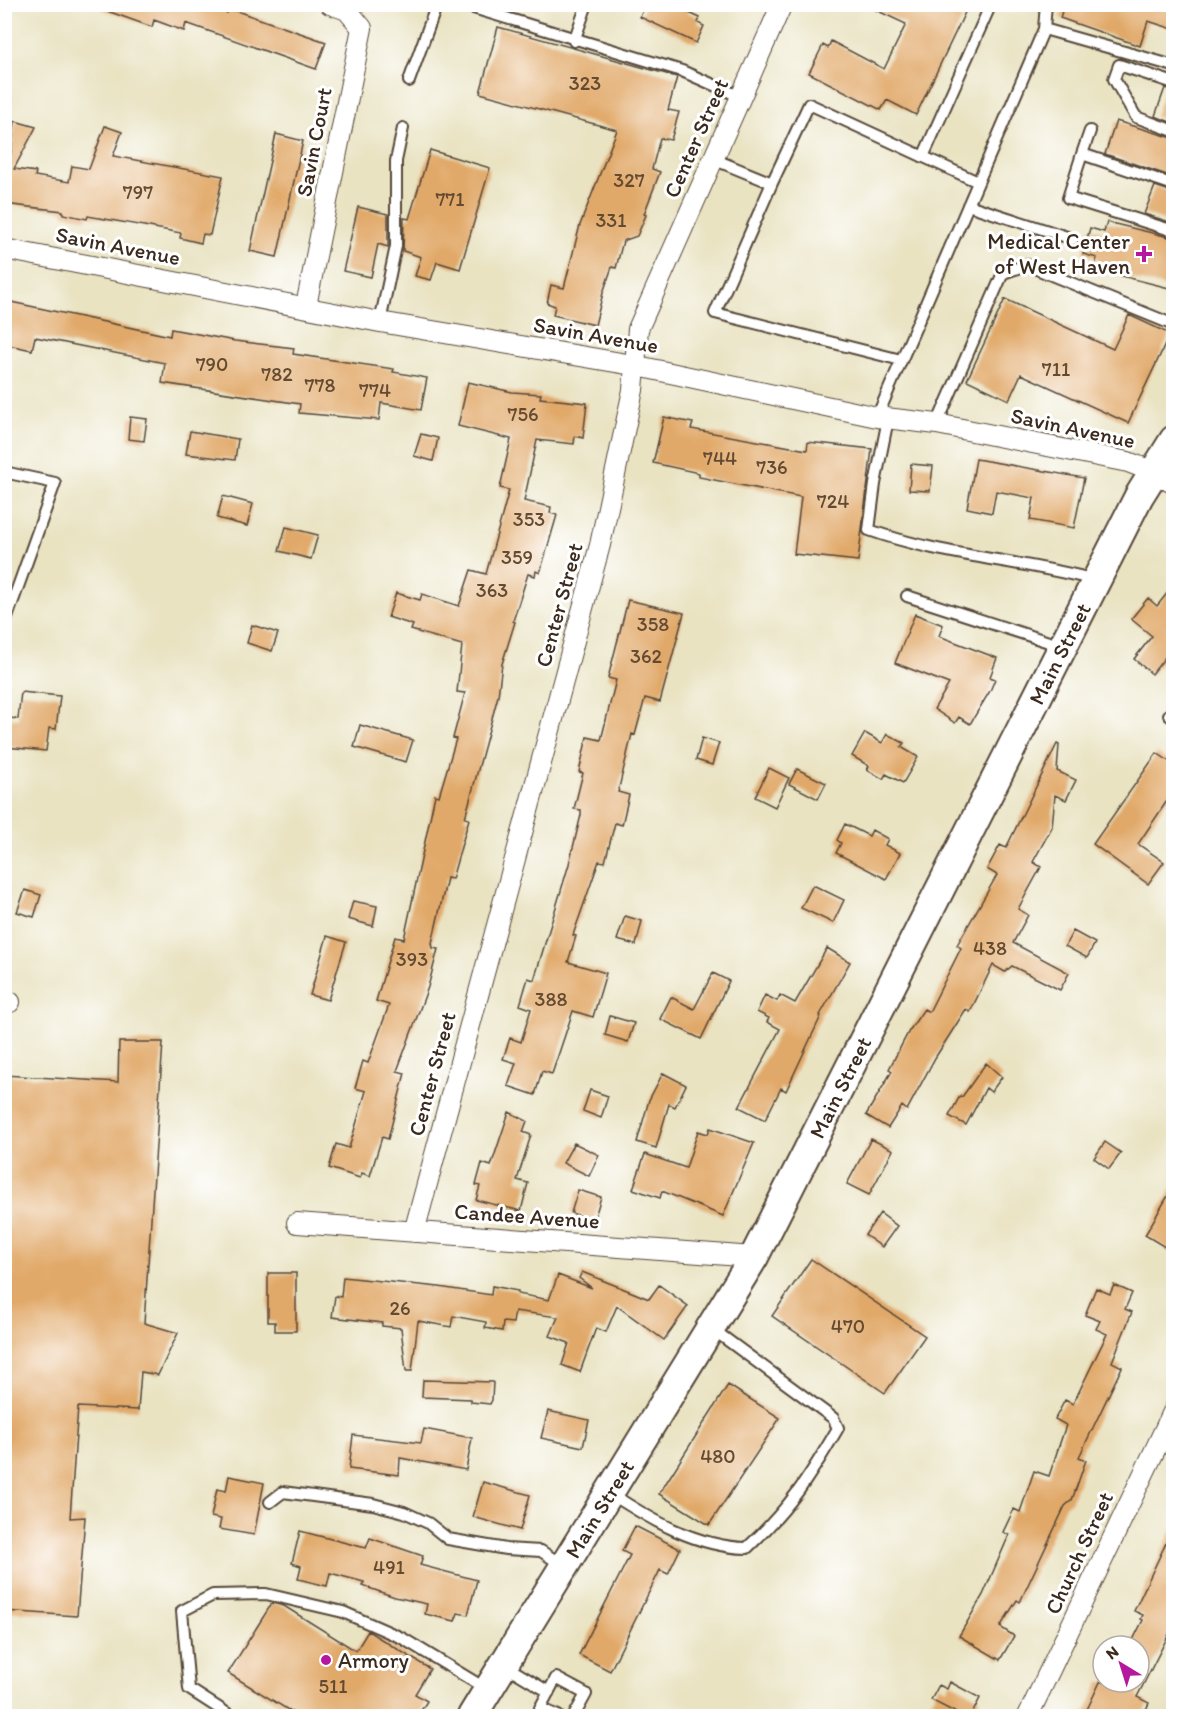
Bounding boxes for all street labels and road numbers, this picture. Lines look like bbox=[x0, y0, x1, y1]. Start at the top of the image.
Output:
street label: Center Street bbox=[658, 74, 734, 202]
street label: Savin Court bbox=[290, 85, 338, 199]
street label: Savin Avenue bbox=[54, 221, 182, 271]
street label: Savin Avenue bbox=[532, 311, 660, 359]
street label: Savin Avenue bbox=[1009, 402, 1137, 454]
street label: Center Street bbox=[529, 540, 589, 670]
street label: Main Street bbox=[1022, 598, 1096, 709]
street label: Center Street bbox=[402, 1009, 462, 1139]
street label: Main Street bbox=[803, 1032, 877, 1143]
street label: Candee Avenue bbox=[453, 1197, 601, 1235]
street label: Main Street bbox=[559, 1455, 640, 1563]
street label: Church Street bbox=[1039, 1487, 1119, 1619]

